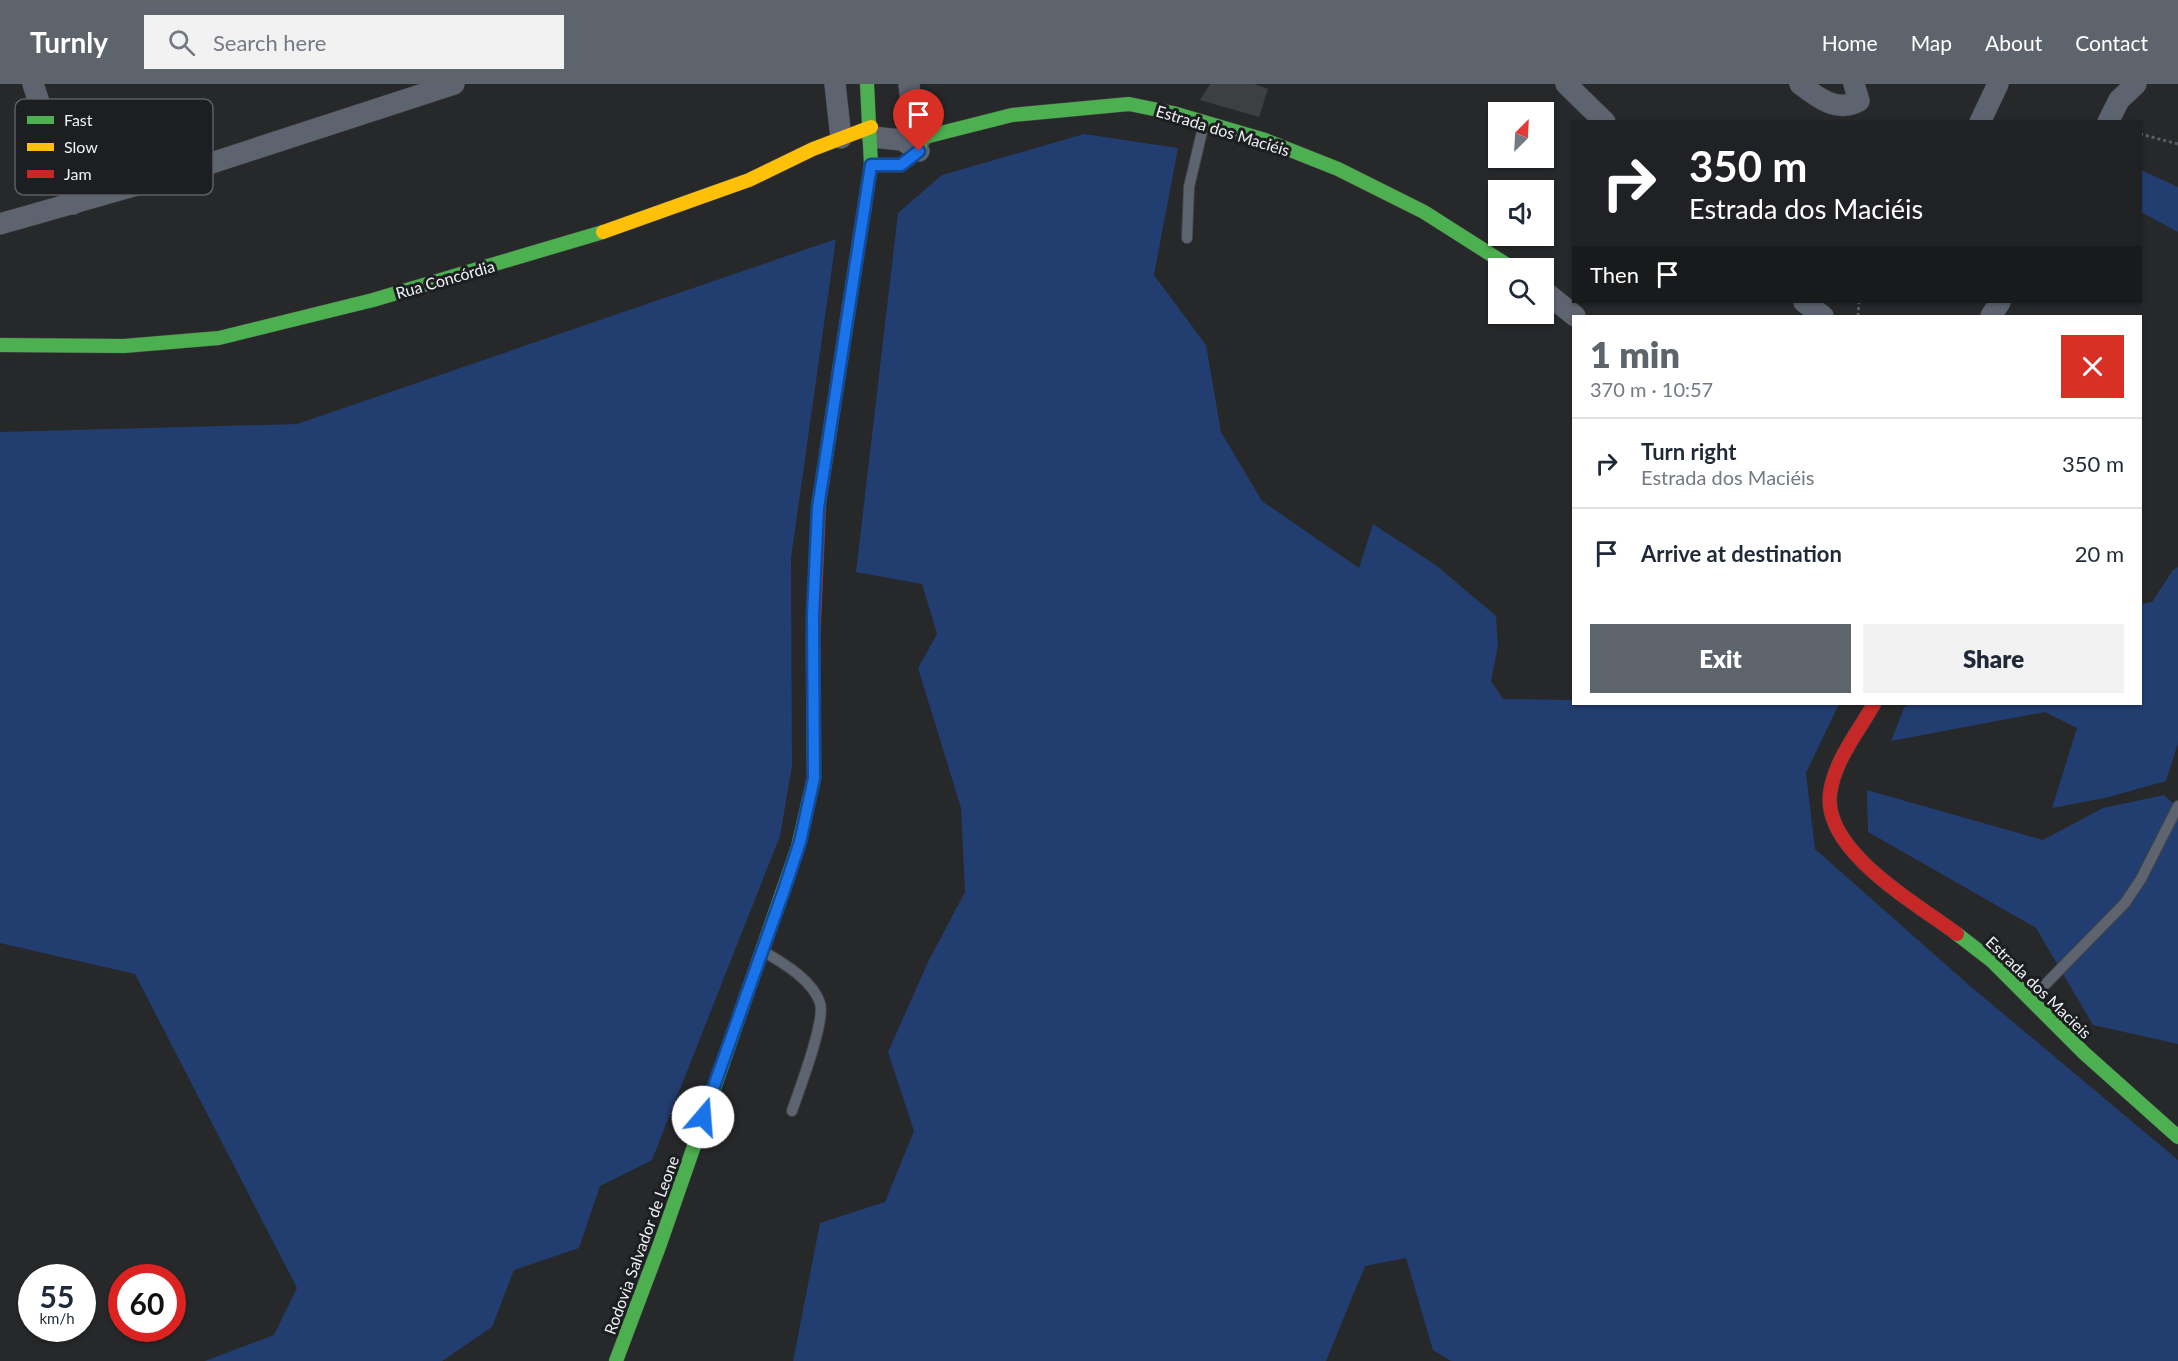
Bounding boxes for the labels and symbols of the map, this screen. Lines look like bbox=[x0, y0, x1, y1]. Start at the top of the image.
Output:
pin bbox=[893, 89, 944, 151]
legend bbox=[15, 99, 213, 195]
street label: Estrada dos Maciéis bbox=[1154, 101, 1292, 159]
north arrow bbox=[1488, 102, 1554, 168]
text: Fast bbox=[64, 110, 93, 129]
text: Slow bbox=[64, 137, 98, 156]
text: Jam bbox=[64, 164, 92, 183]
street label: Rua Concórdia bbox=[393, 256, 497, 302]
street label: Estrada dos Macieis bbox=[1982, 932, 2096, 1042]
position arrow bbox=[671, 1085, 735, 1149]
street label: Rodovia Salvador de Leone bbox=[600, 1153, 682, 1337]
speed limit sign: 60 bbox=[108, 1264, 186, 1342]

